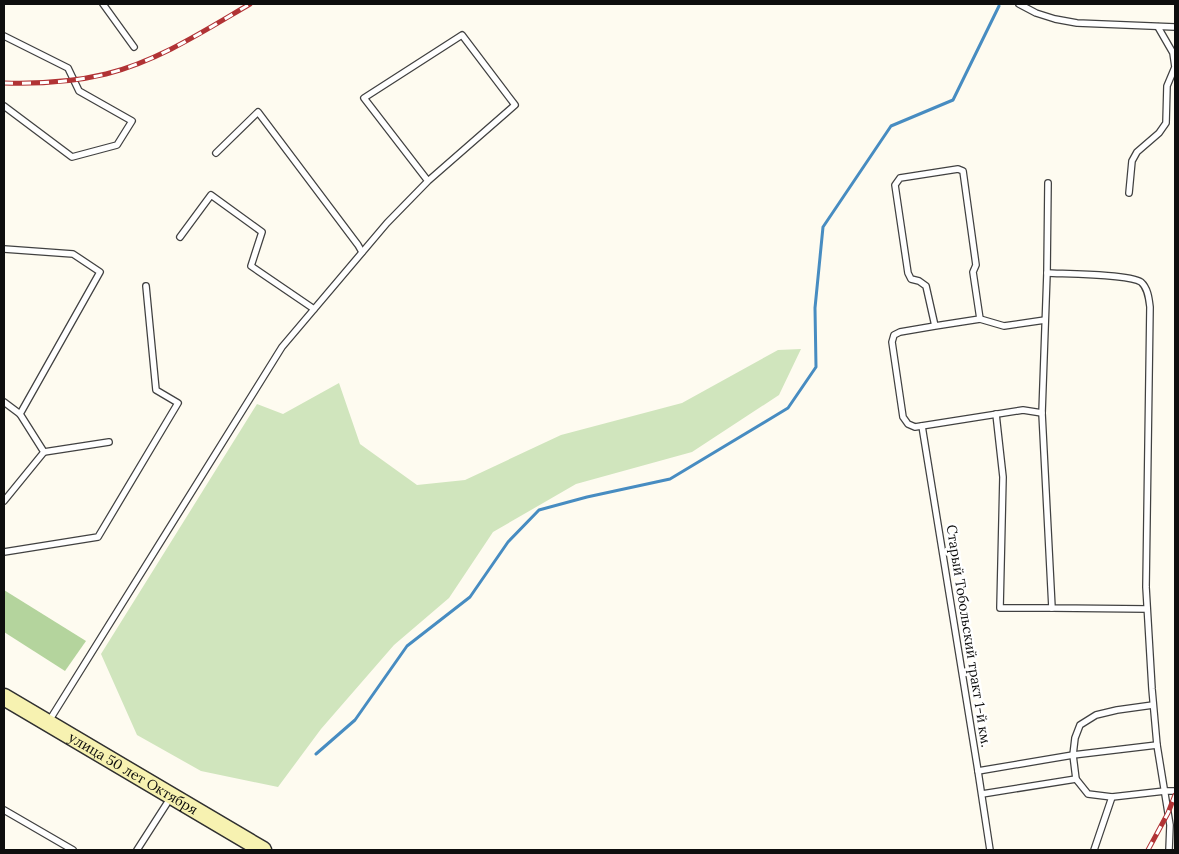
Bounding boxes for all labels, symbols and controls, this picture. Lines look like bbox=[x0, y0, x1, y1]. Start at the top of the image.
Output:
street label: Старый Тобольский тракт 1-й км. bbox=[942, 523, 996, 749]
street label: улица 50 лет Октября bbox=[65, 728, 201, 819]

